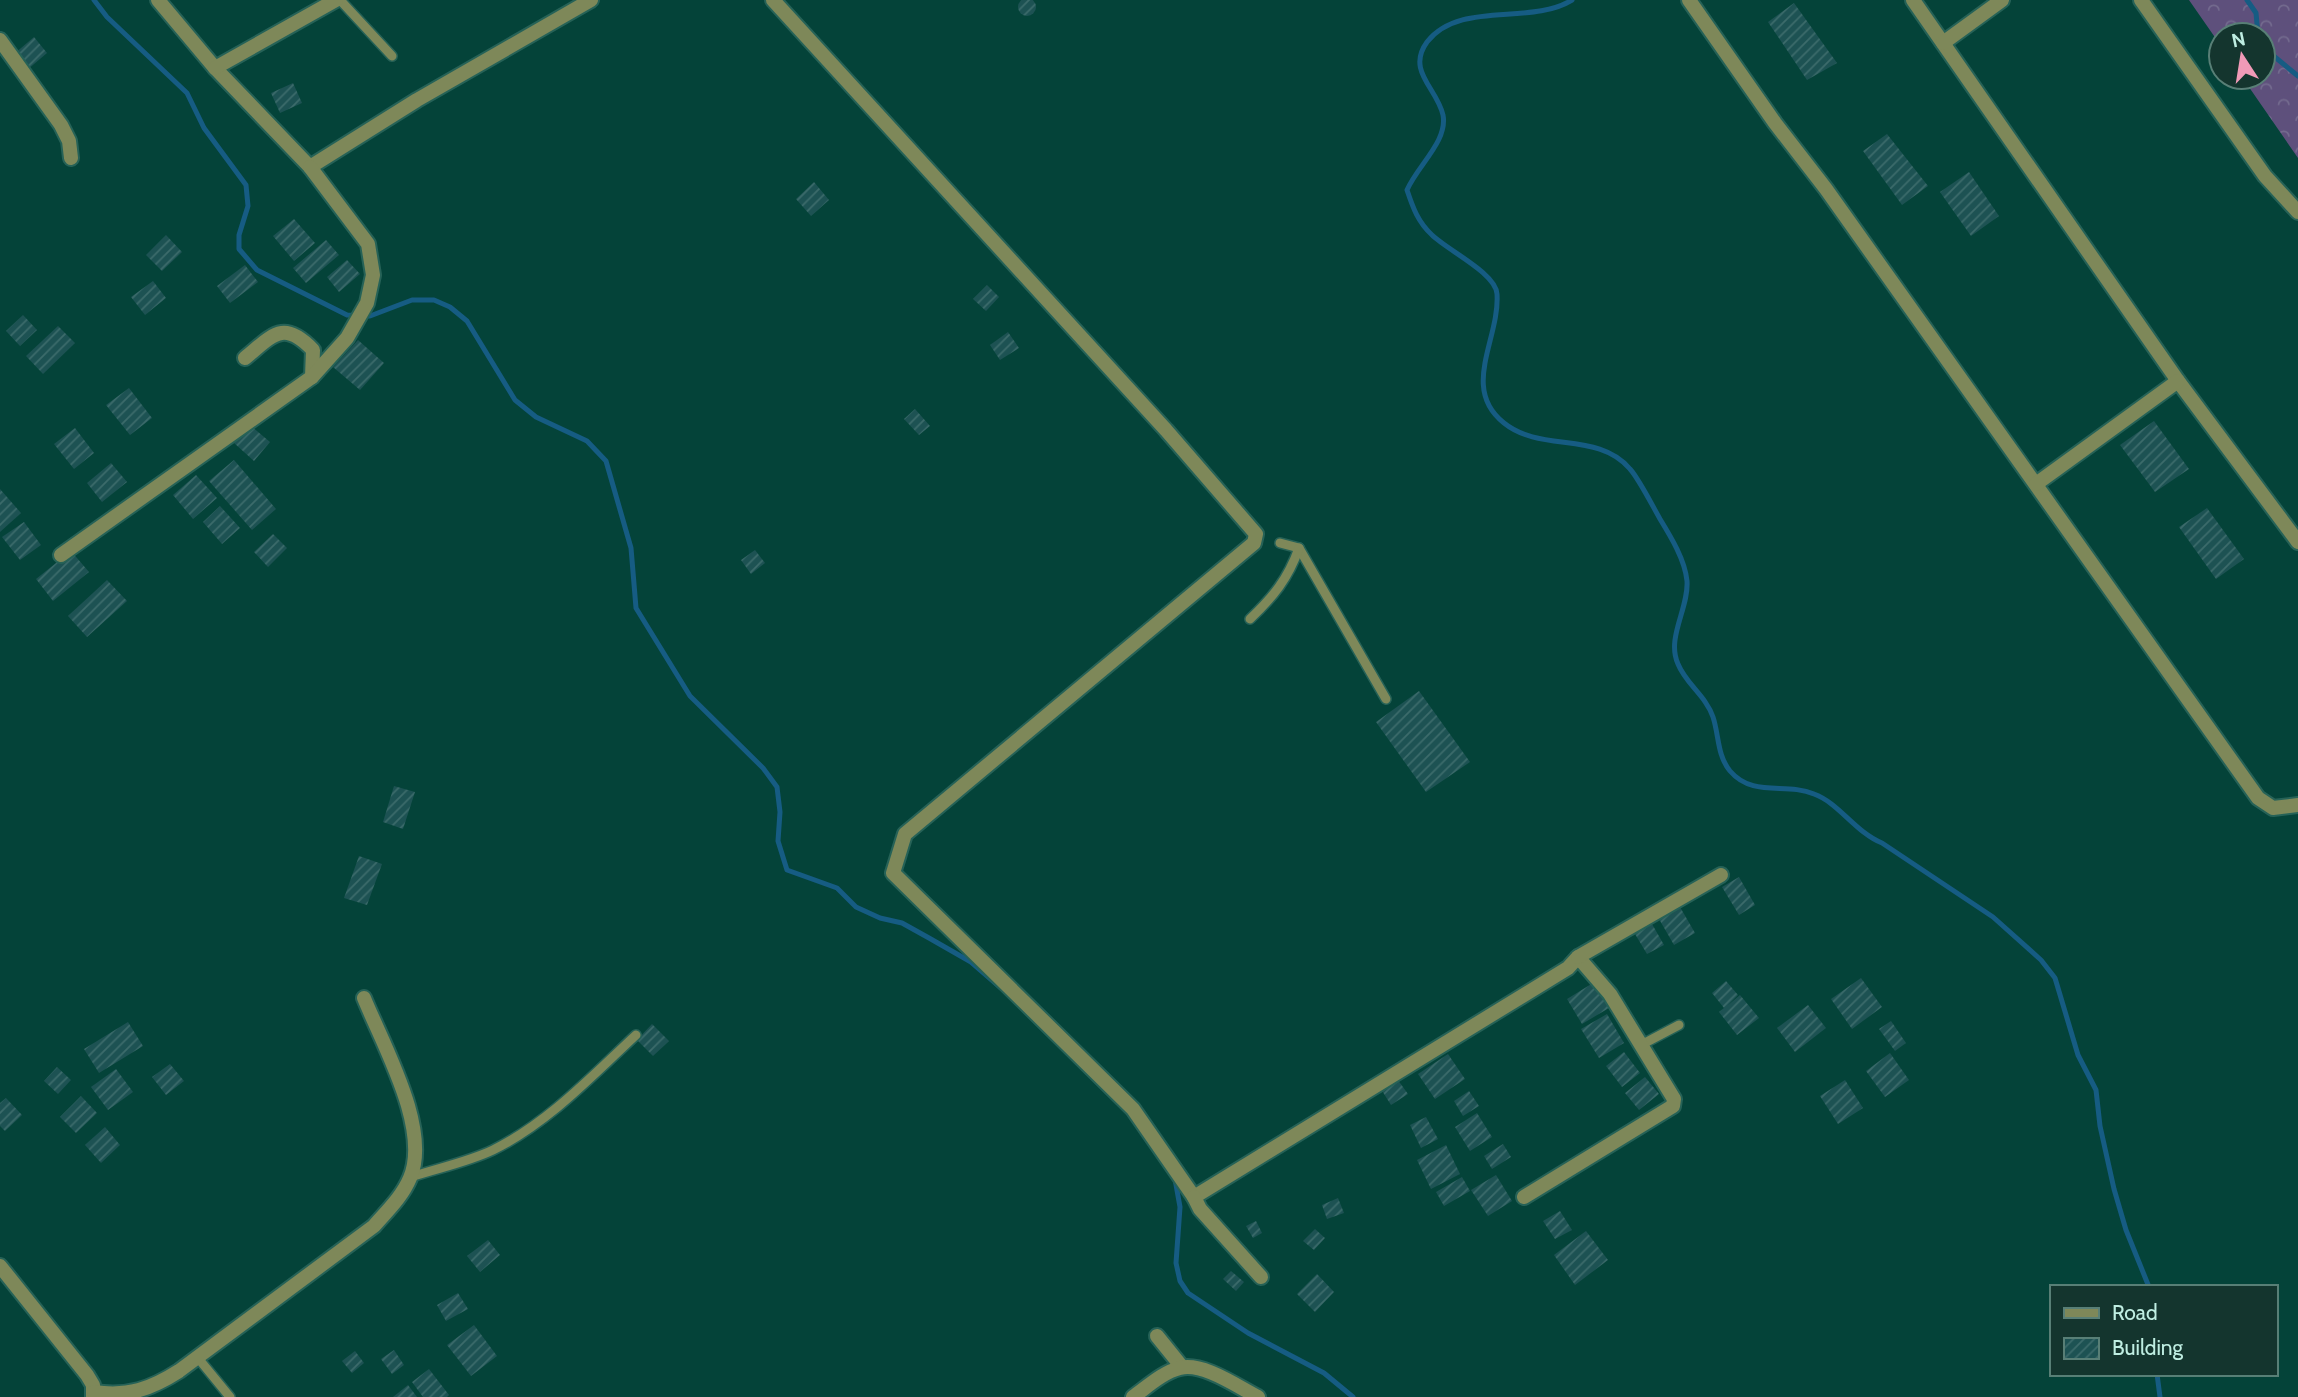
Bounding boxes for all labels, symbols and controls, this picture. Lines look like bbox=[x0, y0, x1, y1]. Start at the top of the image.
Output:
north arrow bbox=[2207, 21, 2277, 91]
text: N bbox=[2230, 27, 2248, 53]
legend bbox=[2050, 1285, 2277, 1376]
text: Road bbox=[2112, 1300, 2158, 1325]
text: Building bbox=[2112, 1335, 2184, 1360]

